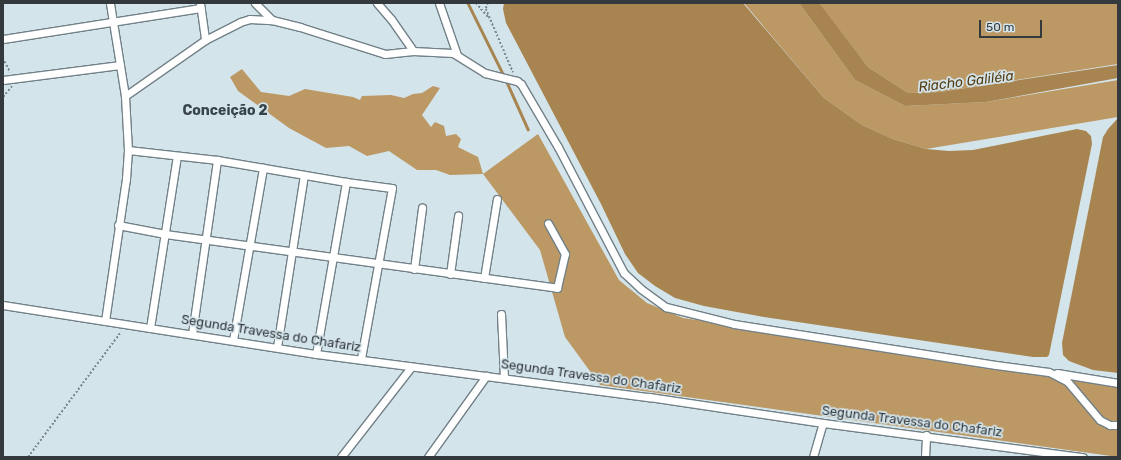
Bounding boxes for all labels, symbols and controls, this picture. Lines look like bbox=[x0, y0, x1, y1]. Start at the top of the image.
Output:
scale bar bbox=[981, 12, 1044, 38]
text: 50 m bbox=[986, 20, 1014, 34]
water label: Riacho Galiléia bbox=[917, 68, 1015, 96]
district label: Conceição 2 bbox=[182, 103, 268, 119]
street label: Segunda Travessa do Chafariz bbox=[180, 312, 362, 356]
street label: Segunda Travessa do Chafariz bbox=[500, 357, 682, 397]
street label: Segunda Travessa do Chafariz bbox=[821, 403, 1003, 441]

